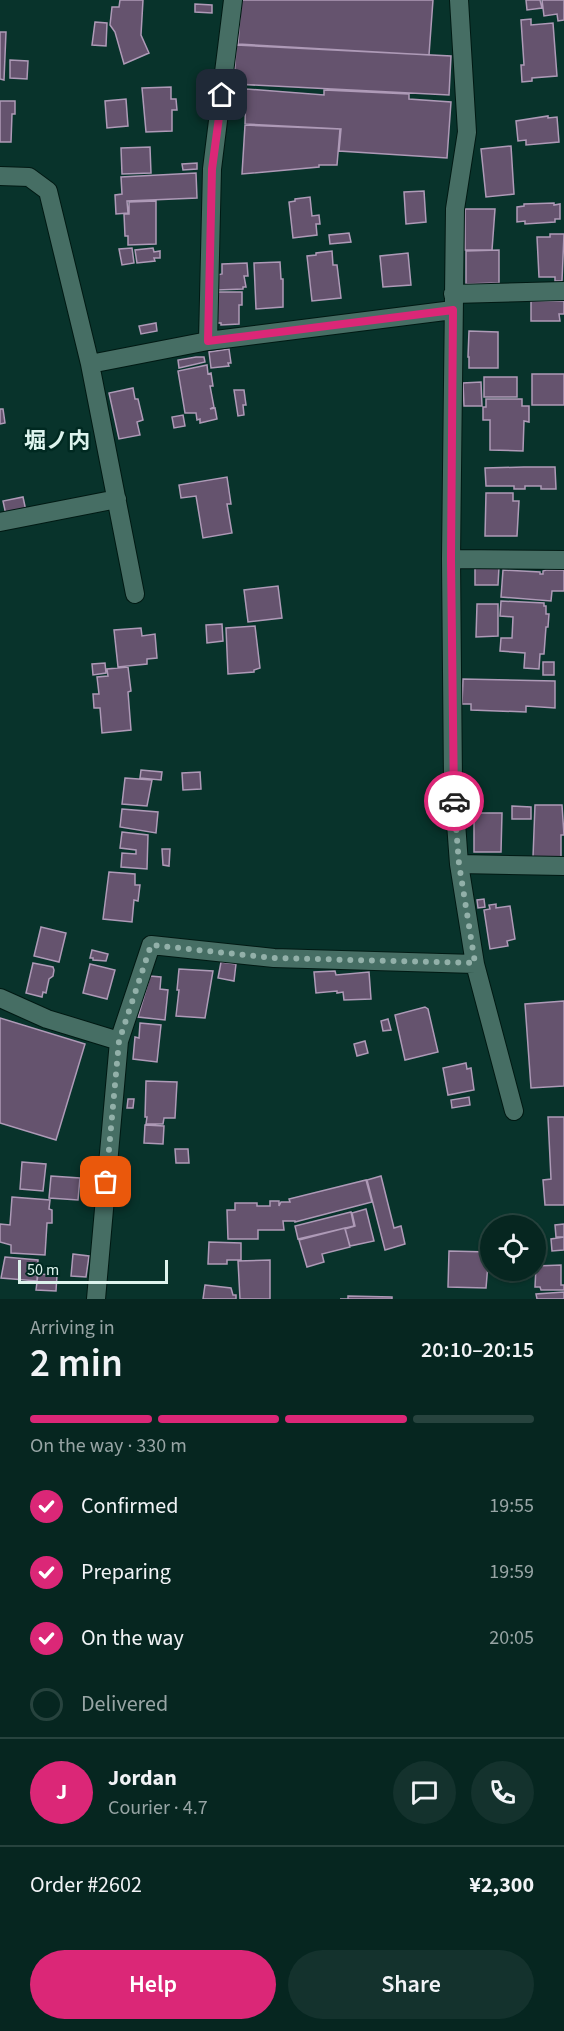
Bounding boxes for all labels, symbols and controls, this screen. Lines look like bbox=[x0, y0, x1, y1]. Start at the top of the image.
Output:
pin bbox=[196, 69, 247, 120]
icon: home bbox=[205, 78, 238, 111]
district label: 堀ノ内 bbox=[24, 425, 90, 457]
courier bbox=[424, 771, 484, 831]
icon: car bbox=[438, 785, 471, 818]
pin bbox=[80, 1156, 131, 1207]
icon: bag bbox=[89, 1165, 122, 1198]
map controls bbox=[480, 1215, 546, 1281]
button: locate bbox=[480, 1215, 546, 1281]
scale bar bbox=[18, 1257, 168, 1284]
text: 50 m bbox=[27, 1259, 59, 1281]
text: Arriving in bbox=[30, 1314, 115, 1342]
text: 20:10–20:15 bbox=[421, 1334, 534, 1366]
text: 2 min bbox=[30, 1336, 123, 1392]
text: On the way · 330 m bbox=[30, 1432, 187, 1460]
icon: check bbox=[30, 1490, 63, 1523]
text: Confirmed bbox=[81, 1490, 178, 1522]
text: 19:55 bbox=[489, 1492, 534, 1520]
icon: check bbox=[30, 1556, 63, 1589]
text: Preparing bbox=[81, 1556, 171, 1588]
text: 19:59 bbox=[489, 1558, 534, 1586]
icon: check bbox=[30, 1622, 63, 1655]
text: On the way bbox=[81, 1622, 184, 1654]
text: 20:05 bbox=[489, 1624, 534, 1652]
text: Delivered bbox=[81, 1688, 168, 1720]
button: chat bbox=[393, 1761, 456, 1824]
button: phone bbox=[471, 1761, 534, 1824]
text: Jordan bbox=[108, 1762, 177, 1794]
text: J bbox=[56, 1776, 67, 1808]
text: Courier · 4.7 bbox=[108, 1794, 208, 1822]
text: Order #2602 bbox=[30, 1869, 142, 1901]
text: ¥2,300 bbox=[469, 1869, 534, 1901]
button: Help bbox=[30, 1950, 276, 2019]
button: Share bbox=[288, 1950, 534, 2019]

